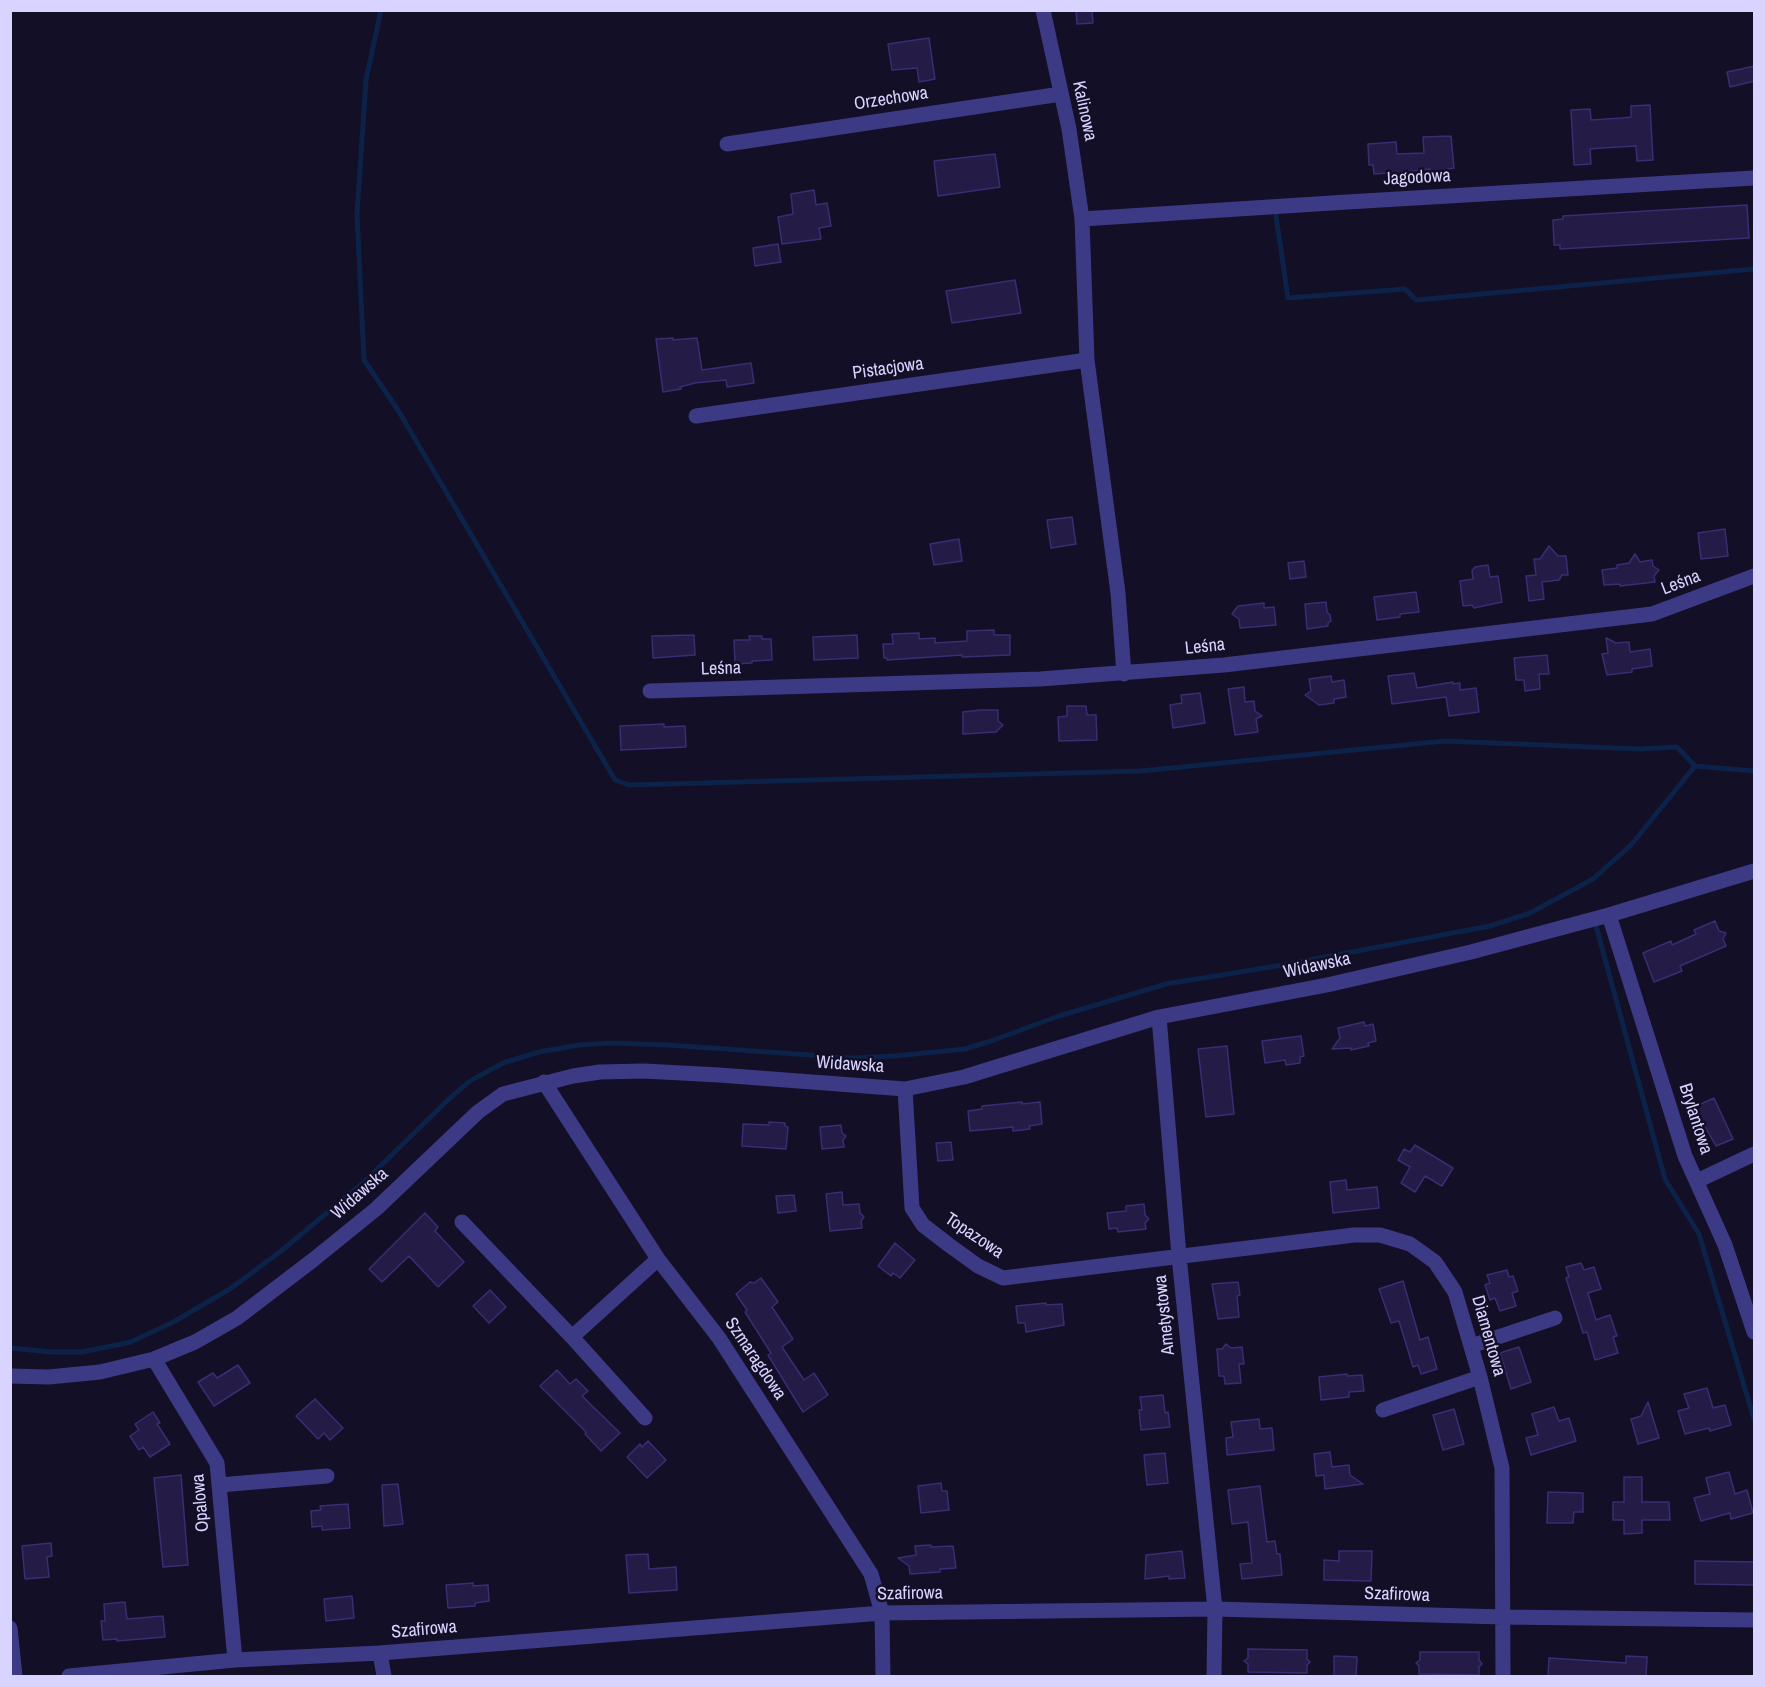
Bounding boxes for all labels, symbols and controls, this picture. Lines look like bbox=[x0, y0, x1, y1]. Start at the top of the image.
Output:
street label: Kalinowa bbox=[1067, 79, 1101, 143]
street label: Orzechowa bbox=[852, 82, 930, 116]
street label: Jagodowa bbox=[1383, 165, 1451, 191]
street label: Pistacjowa bbox=[851, 353, 925, 385]
street label: Leśna bbox=[1658, 566, 1704, 600]
street label: Leśna bbox=[1184, 634, 1226, 660]
street label: Leśna bbox=[701, 658, 741, 680]
street label: Widawska bbox=[1281, 948, 1353, 984]
street label: Widawska bbox=[815, 1052, 885, 1078]
street label: Brylantowa bbox=[1673, 1081, 1717, 1157]
street label: Widawska bbox=[327, 1164, 393, 1224]
street label: Topazowa bbox=[940, 1208, 1008, 1264]
street label: Ametystowa bbox=[1150, 1274, 1180, 1356]
street label: Diamentowa bbox=[1466, 1293, 1510, 1379]
street label: Szmaragdowa bbox=[720, 1314, 790, 1404]
street label: Opalowa bbox=[188, 1473, 214, 1533]
street label: Szafirowa bbox=[877, 1583, 943, 1605]
street label: Szafirowa bbox=[1364, 1583, 1430, 1607]
street label: Szafirowa bbox=[390, 1616, 458, 1644]

